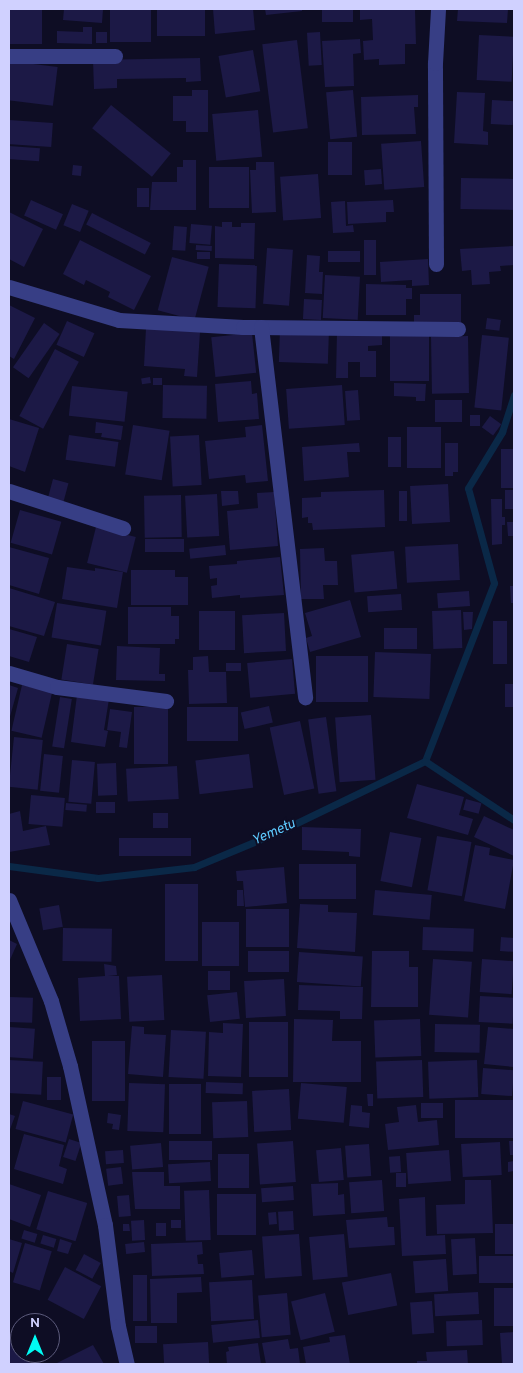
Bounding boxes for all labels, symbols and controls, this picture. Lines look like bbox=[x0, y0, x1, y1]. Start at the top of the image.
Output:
water label: Yemetu bbox=[250, 816, 298, 850]
north arrow bbox=[10, 1313, 60, 1363]
text: N bbox=[30, 1315, 40, 1332]

